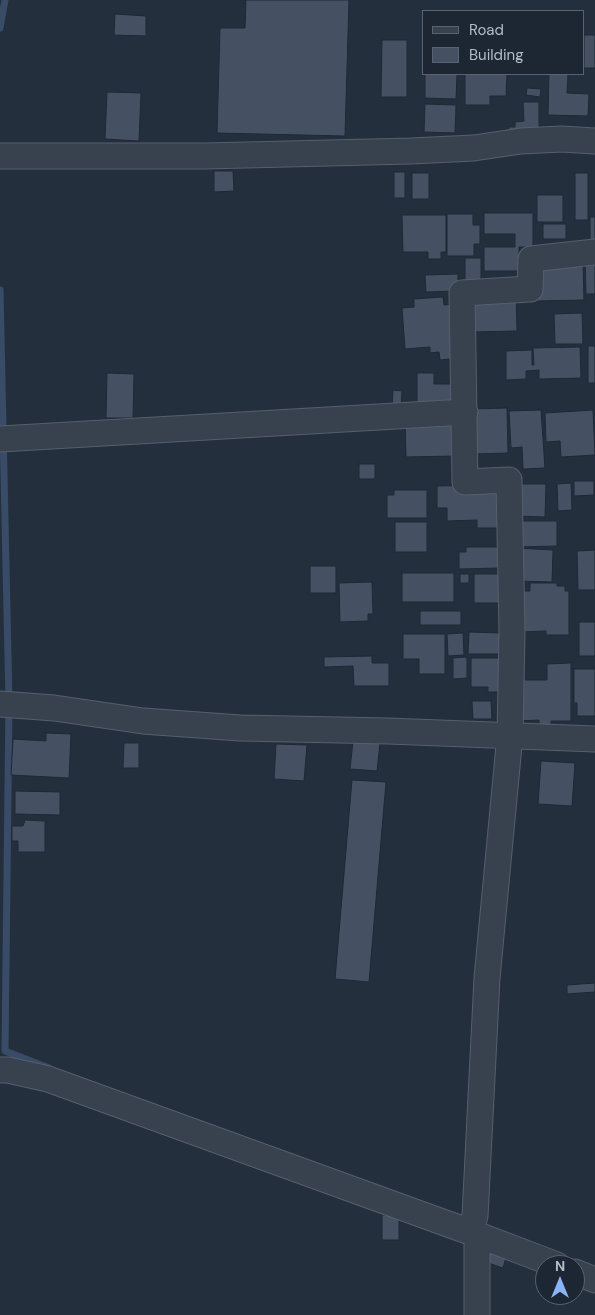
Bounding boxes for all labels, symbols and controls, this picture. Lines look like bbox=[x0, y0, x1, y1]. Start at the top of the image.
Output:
legend bbox=[422, 10, 585, 75]
text: Road bbox=[469, 20, 504, 40]
text: Building bbox=[469, 45, 524, 65]
north arrow bbox=[535, 1255, 585, 1305]
text: N bbox=[555, 1257, 565, 1275]

